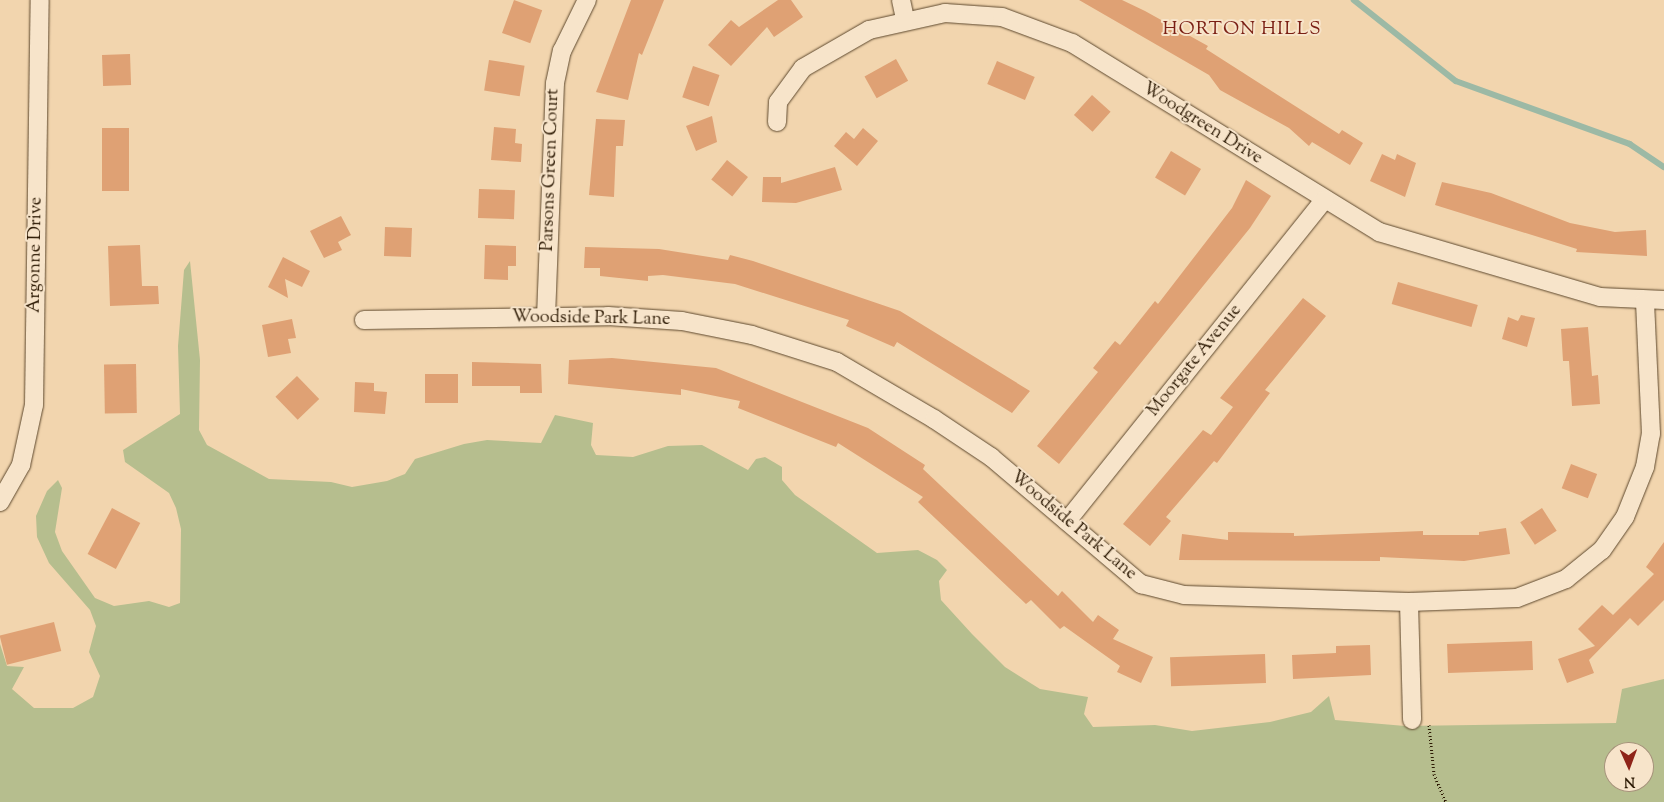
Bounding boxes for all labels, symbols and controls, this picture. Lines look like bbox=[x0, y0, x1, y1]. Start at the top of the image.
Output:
district label: HORTON HILLS bbox=[1161, 19, 1323, 41]
street label: Woodgreen Drive bbox=[1138, 78, 1266, 170]
street label: Parsons Green Court bbox=[537, 88, 565, 252]
street label: Argonne Drive bbox=[24, 197, 48, 313]
street label: Moorgate Avenue bbox=[1143, 301, 1247, 421]
street label: Woodside Park Lane bbox=[511, 307, 671, 331]
street label: Woodside Park Lane bbox=[1005, 467, 1141, 585]
north arrow bbox=[1604, 742, 1654, 792]
text: N bbox=[1624, 771, 1635, 791]

